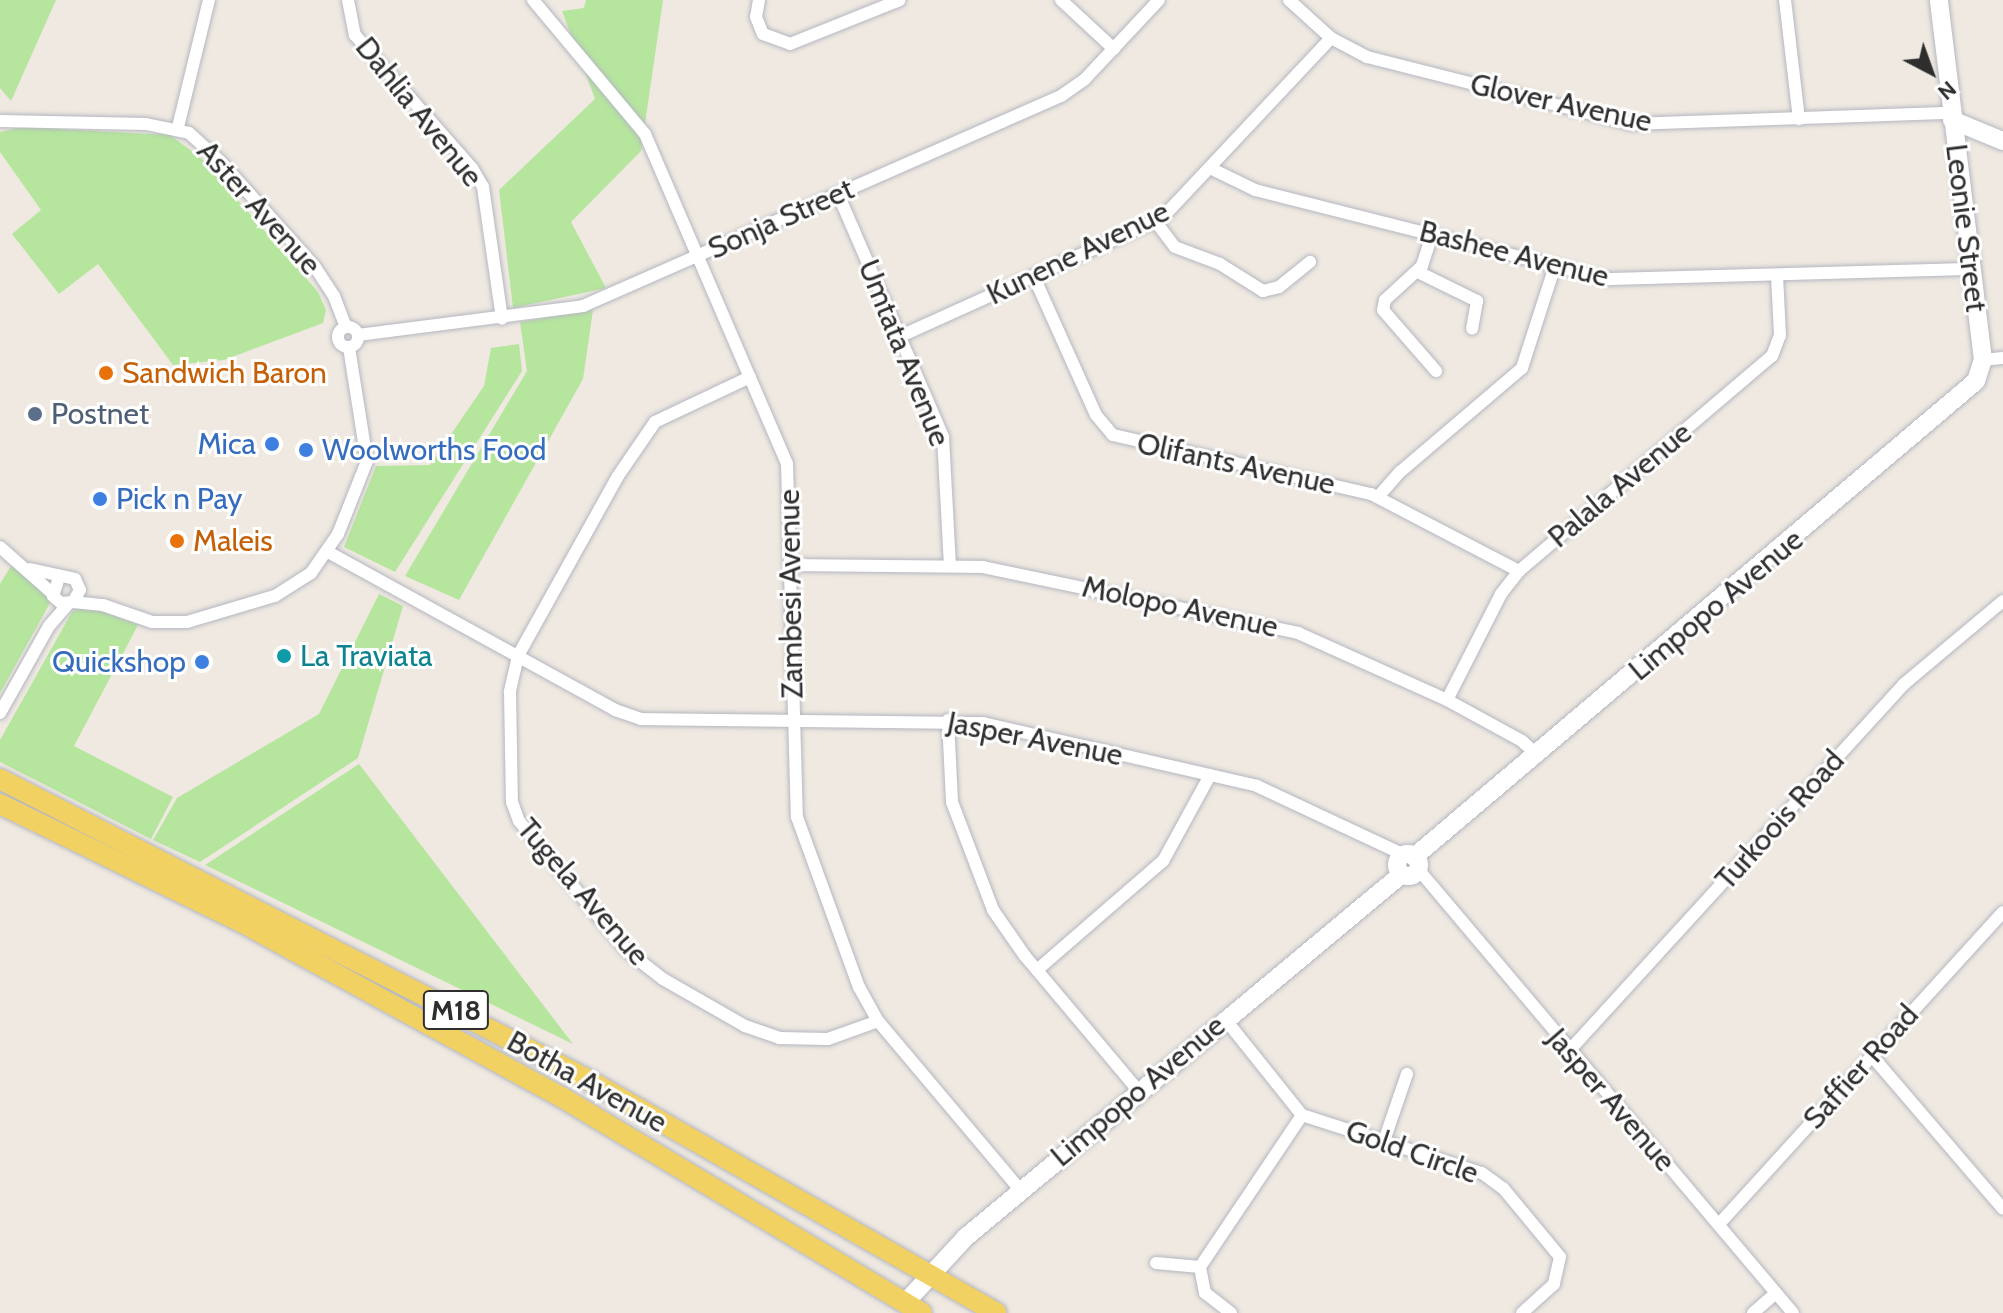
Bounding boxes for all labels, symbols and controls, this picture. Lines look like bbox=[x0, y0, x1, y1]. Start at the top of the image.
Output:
street label: Dahlia Avenue bbox=[348, 30, 490, 194]
north arrow bbox=[1891, 32, 1971, 112]
street label: Glover Avenue bbox=[1467, 66, 1655, 140]
text: N bbox=[1932, 75, 1962, 106]
street label: Aster Avenue bbox=[190, 134, 328, 282]
street label: Leonie Street bbox=[1938, 142, 1994, 314]
street label: Sonja Street bbox=[703, 171, 859, 267]
street label: Kunene Avenue bbox=[981, 193, 1175, 313]
street label: Bashee Avenue bbox=[1416, 213, 1612, 295]
street label: Umtata Avenue bbox=[850, 255, 958, 451]
place label: Sandwich Baron bbox=[122, 355, 327, 391]
marker: Sandwich Baron bbox=[97, 364, 115, 382]
place label: Postnet bbox=[51, 396, 149, 432]
marker: Postnet bbox=[26, 405, 44, 423]
street label: Palala Avenue bbox=[1541, 415, 1699, 555]
street label: Olifants Avenue bbox=[1134, 425, 1338, 503]
place label: Mica bbox=[198, 426, 256, 462]
place label: Woolworths Food bbox=[322, 432, 546, 468]
marker: Mica bbox=[263, 435, 281, 453]
marker: Woolworths Food bbox=[297, 441, 315, 459]
place label: Pick n Pay bbox=[116, 481, 242, 517]
street label: Zambesi Avenue bbox=[771, 489, 811, 699]
marker: Pick n Pay bbox=[91, 490, 109, 508]
street label: Limpopo Avenue bbox=[1622, 522, 1810, 688]
place label: Maleis bbox=[193, 523, 273, 559]
marker: Maleis bbox=[168, 532, 186, 550]
street label: Molopo Avenue bbox=[1079, 569, 1281, 645]
place label: La Traviata bbox=[300, 638, 432, 674]
place label: Quickshop bbox=[52, 644, 186, 680]
marker: La Traviata bbox=[275, 647, 293, 665]
marker: Quickshop bbox=[193, 653, 211, 671]
street label: Jasper Avenue bbox=[944, 704, 1126, 774]
street label: Turkoois Road bbox=[1708, 743, 1852, 897]
street label: Tugela Avenue bbox=[509, 811, 657, 973]
road number: M18 bbox=[422, 986, 490, 1034]
street label: Saffier Road bbox=[1796, 997, 1926, 1137]
street label: Limpopo Avenue bbox=[1044, 1008, 1232, 1174]
street label: Jasper Avenue bbox=[1539, 1021, 1683, 1179]
street label: Botha Avenue bbox=[501, 1023, 673, 1141]
street label: Gold Circle bbox=[1341, 1113, 1483, 1191]

